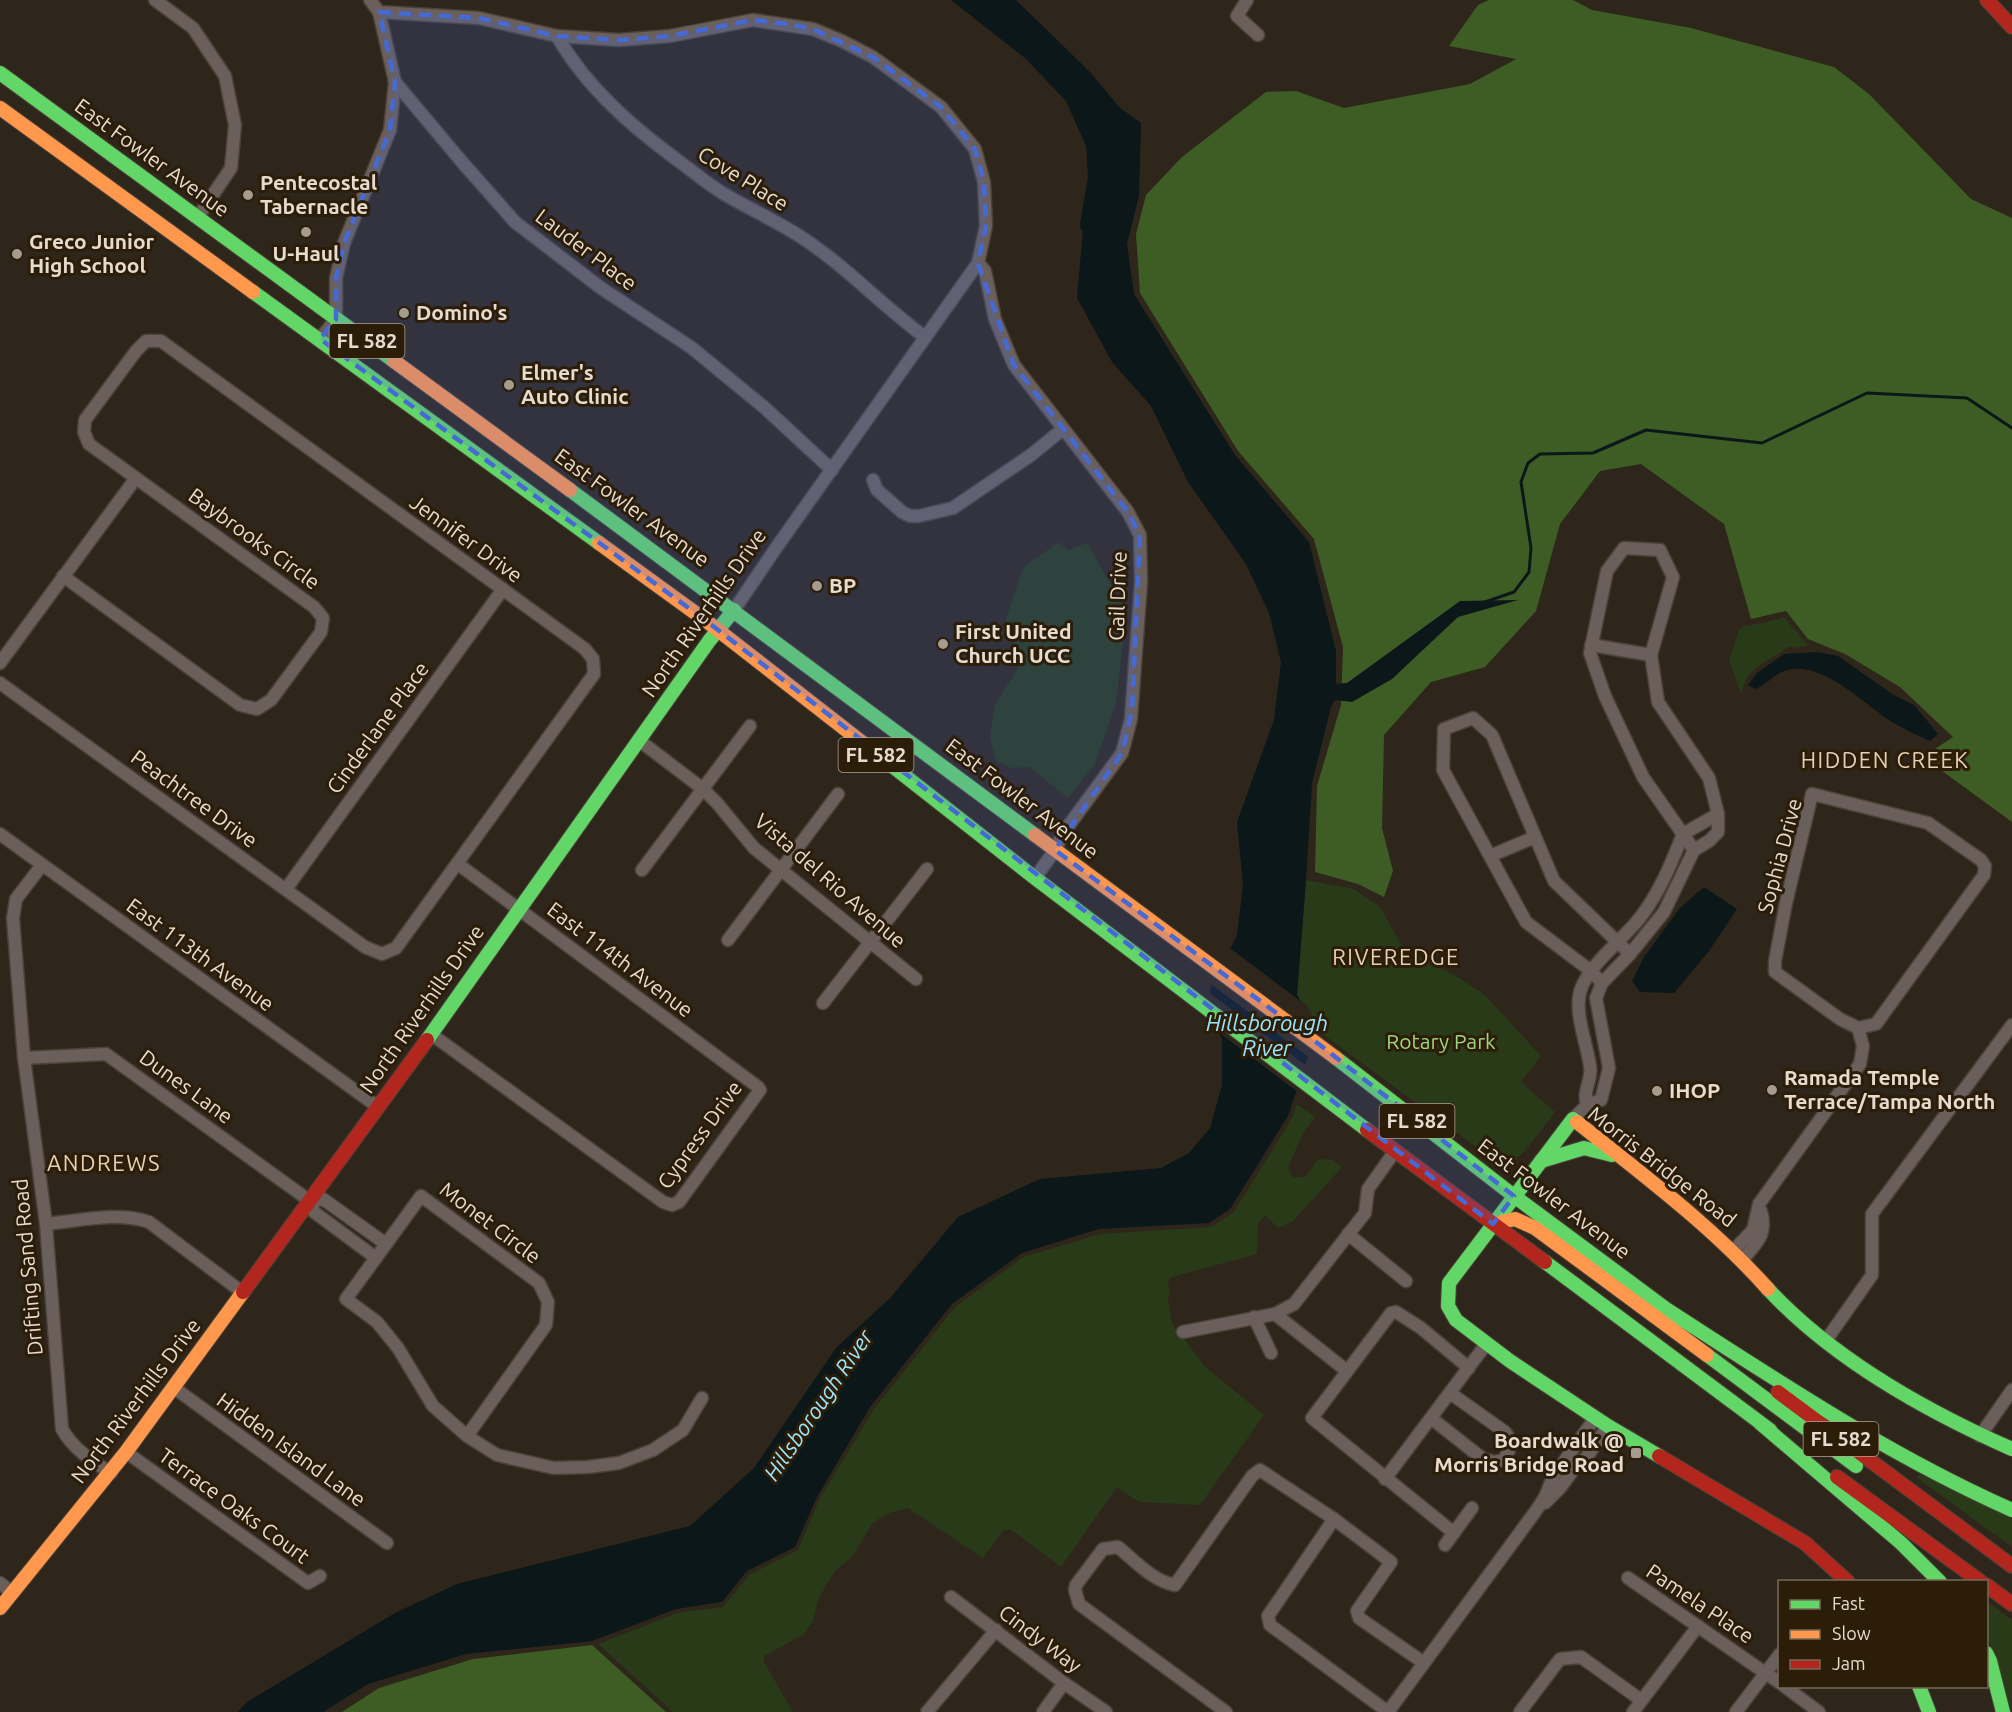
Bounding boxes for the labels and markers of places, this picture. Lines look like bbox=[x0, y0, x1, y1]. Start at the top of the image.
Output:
place label: Pentecostal Tabernacle bbox=[260, 170, 377, 218]
marker: Pentecostal Tabernacle bbox=[241, 188, 255, 202]
marker: U-Haul bbox=[299, 225, 313, 239]
place label: Greco Junior High School bbox=[29, 229, 155, 277]
place label: U-Haul bbox=[273, 241, 339, 265]
marker: Greco Junior High School bbox=[10, 247, 24, 261]
place label: Domino's bbox=[416, 300, 508, 324]
marker: Domino's bbox=[397, 306, 411, 320]
place label: Elmer's Auto Clinic bbox=[521, 360, 628, 408]
marker: Elmer's Auto Clinic bbox=[502, 378, 516, 392]
place label: BP bbox=[829, 573, 856, 597]
marker: BP bbox=[810, 579, 824, 593]
place label: First United Church UCC bbox=[955, 619, 1071, 667]
marker: First United Church UCC bbox=[936, 637, 950, 651]
place label: Ramada Temple Terrace/Tampa North bbox=[1784, 1065, 1995, 1113]
place label: IHOP bbox=[1669, 1078, 1720, 1102]
marker: Ramada Temple Terrace/Tampa North bbox=[1765, 1083, 1779, 1097]
marker: IHOP bbox=[1650, 1084, 1664, 1098]
place label: Boardwalk @ Morris Bridge Road bbox=[1434, 1428, 1624, 1476]
marker: Boardwalk @ Morris Bridge Road bbox=[1629, 1446, 1643, 1460]

